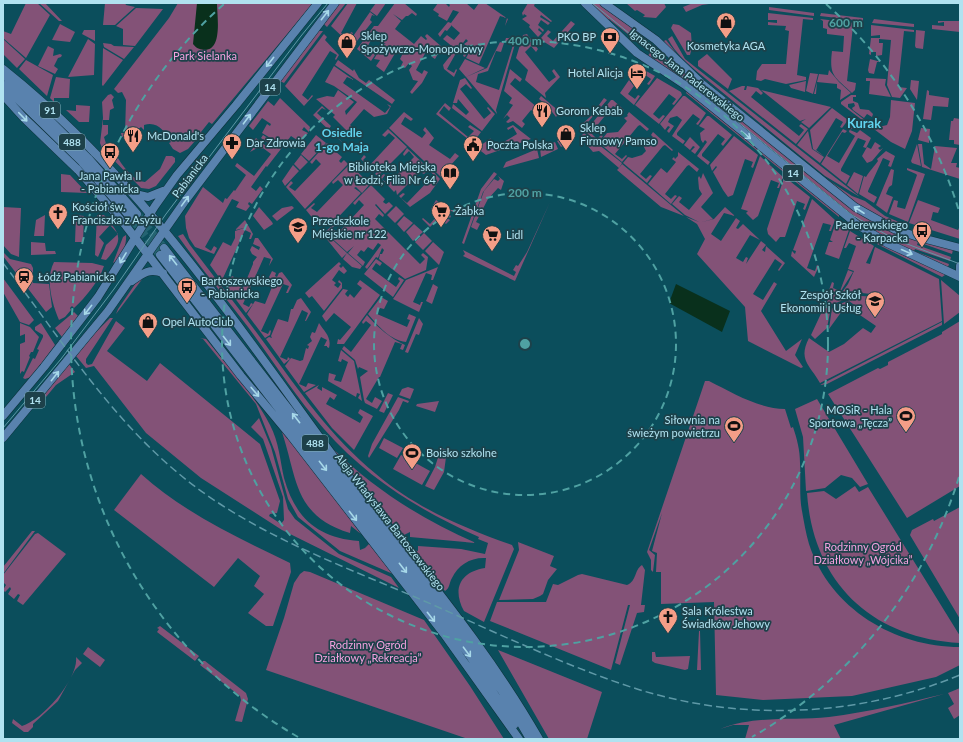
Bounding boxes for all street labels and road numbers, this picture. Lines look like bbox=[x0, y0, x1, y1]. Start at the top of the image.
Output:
street label: Ignacego Jana Paderewskiego bbox=[627, 26, 747, 124]
road number: 14 bbox=[260, 79, 280, 95]
road number: 91 bbox=[40, 102, 60, 118]
road number: 488 bbox=[59, 134, 85, 150]
street label: Pabianicka bbox=[169, 151, 210, 200]
road number: 14 bbox=[783, 165, 803, 181]
road number: 14 bbox=[25, 392, 45, 408]
road number: 488 bbox=[302, 435, 328, 451]
street label: Aleja Władysława Bartoszewskiego bbox=[333, 451, 448, 593]

